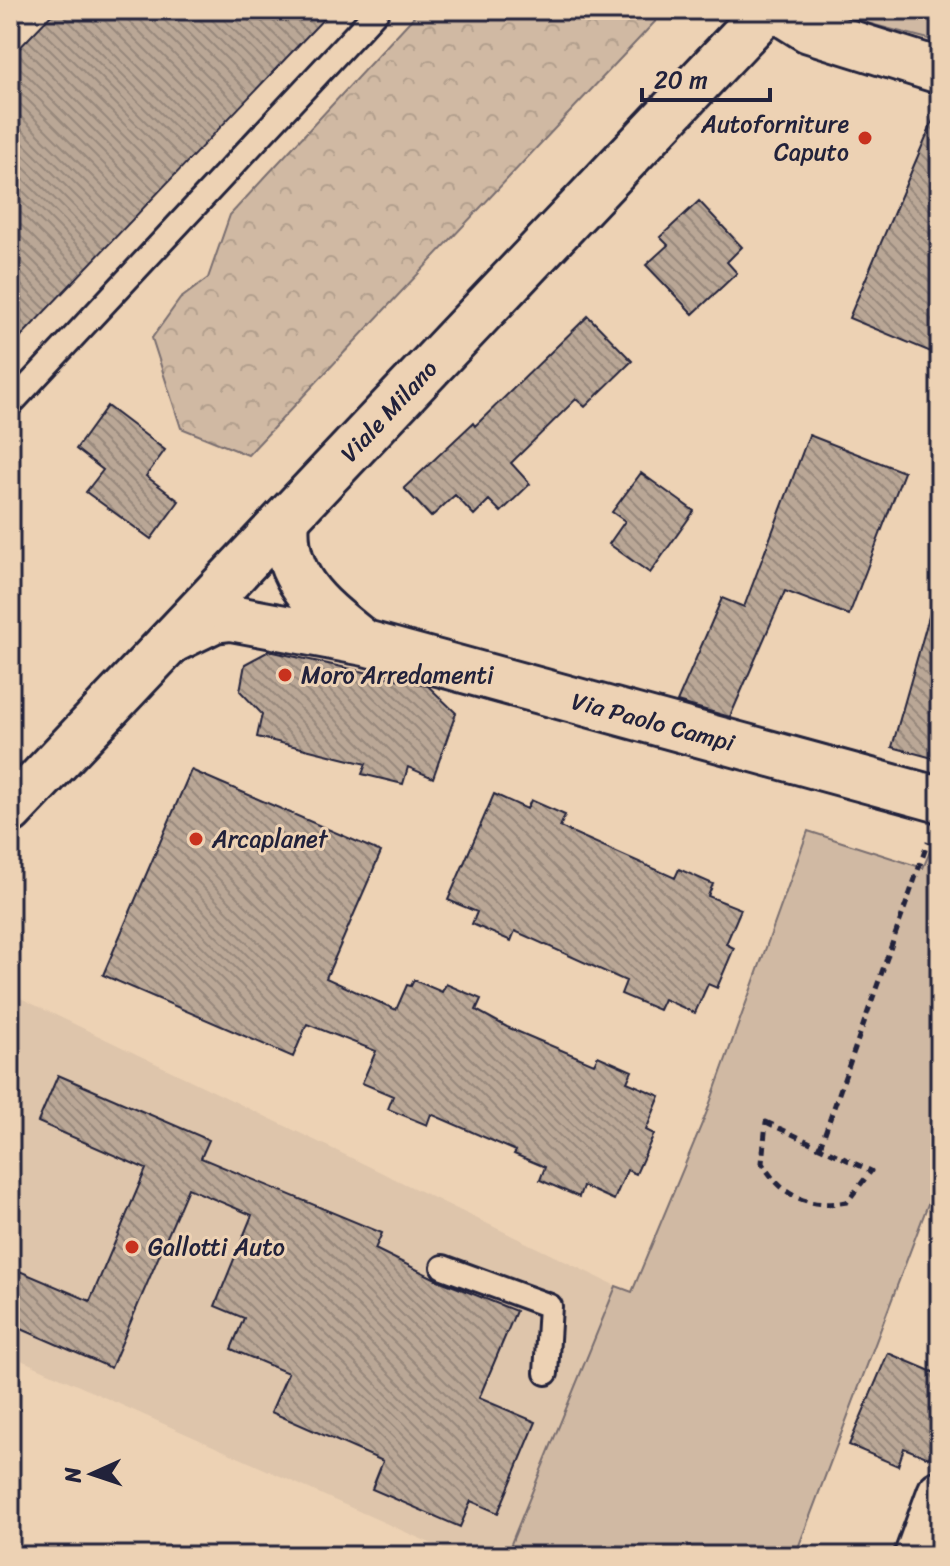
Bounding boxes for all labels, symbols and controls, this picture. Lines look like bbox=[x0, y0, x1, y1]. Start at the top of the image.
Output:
scale bar bbox=[642, 52, 770, 102]
text: 20 m bbox=[654, 59, 708, 101]
place label: Autoforniture Caputo bbox=[700, 103, 849, 173]
marker: Autoforniture Caputo bbox=[856, 129, 874, 147]
street label: Viale Milano bbox=[330, 350, 448, 472]
place label: Moro Arredamenti bbox=[301, 654, 494, 696]
marker: Moro Arredamenti bbox=[276, 666, 294, 684]
street label: Via Paolo Campi bbox=[567, 680, 740, 764]
place label: Arcaplanet bbox=[211, 818, 329, 860]
marker: Arcaplanet bbox=[187, 830, 205, 848]
place label: Gallotti Auto bbox=[148, 1226, 285, 1268]
marker: Gallotti Auto bbox=[123, 1238, 141, 1256]
north arrow bbox=[52, 1434, 132, 1514]
text: N bbox=[53, 1466, 92, 1485]

